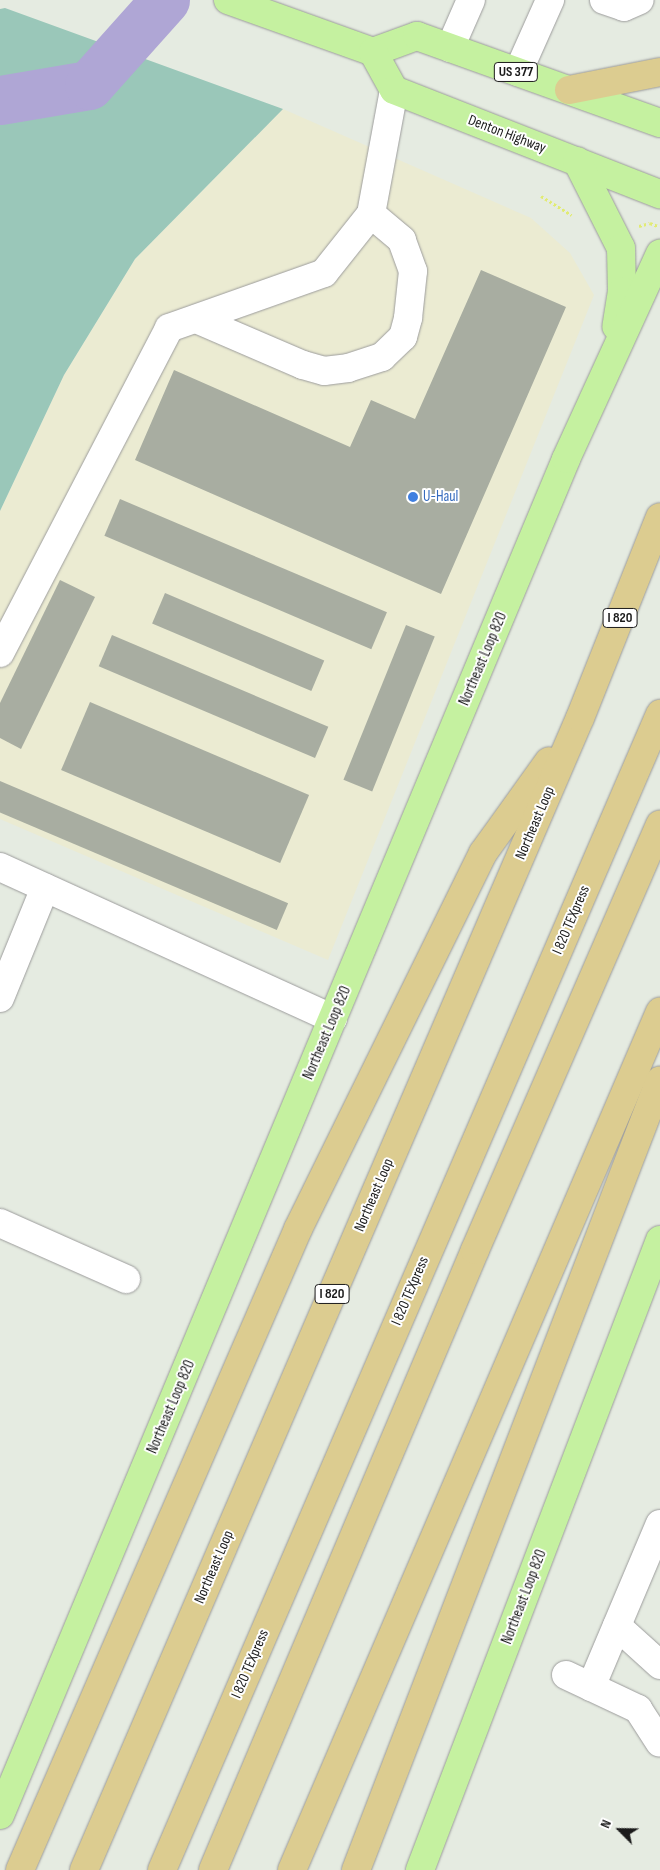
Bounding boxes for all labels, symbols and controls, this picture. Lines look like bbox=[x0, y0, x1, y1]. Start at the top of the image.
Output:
road number: US 377 bbox=[494, 61, 538, 84]
street label: Denton Highway bbox=[466, 111, 548, 157]
place label: U-Haul bbox=[423, 488, 458, 506]
marker: U-Haul bbox=[407, 491, 419, 503]
road number: I 820 bbox=[602, 606, 638, 630]
street label: Northeast Loop 820 bbox=[455, 610, 511, 708]
street label: Northeast Loop bbox=[512, 784, 558, 862]
street label: I 820 TEXpress bbox=[548, 883, 594, 957]
street label: Northeast Loop 820 bbox=[299, 984, 355, 1082]
street label: Northeast Loop bbox=[351, 1156, 397, 1234]
street label: I 820 TEXpress bbox=[387, 1254, 433, 1328]
road number: I 820 bbox=[314, 1282, 350, 1306]
street label: Northeast Loop 820 bbox=[143, 1358, 199, 1456]
street label: Northeast Loop bbox=[191, 1528, 237, 1606]
street label: Northeast Loop 820 bbox=[498, 1547, 550, 1647]
street label: I 820 TEXpress bbox=[227, 1627, 273, 1701]
north arrow bbox=[595, 1805, 645, 1855]
text: N bbox=[596, 1817, 615, 1831]

